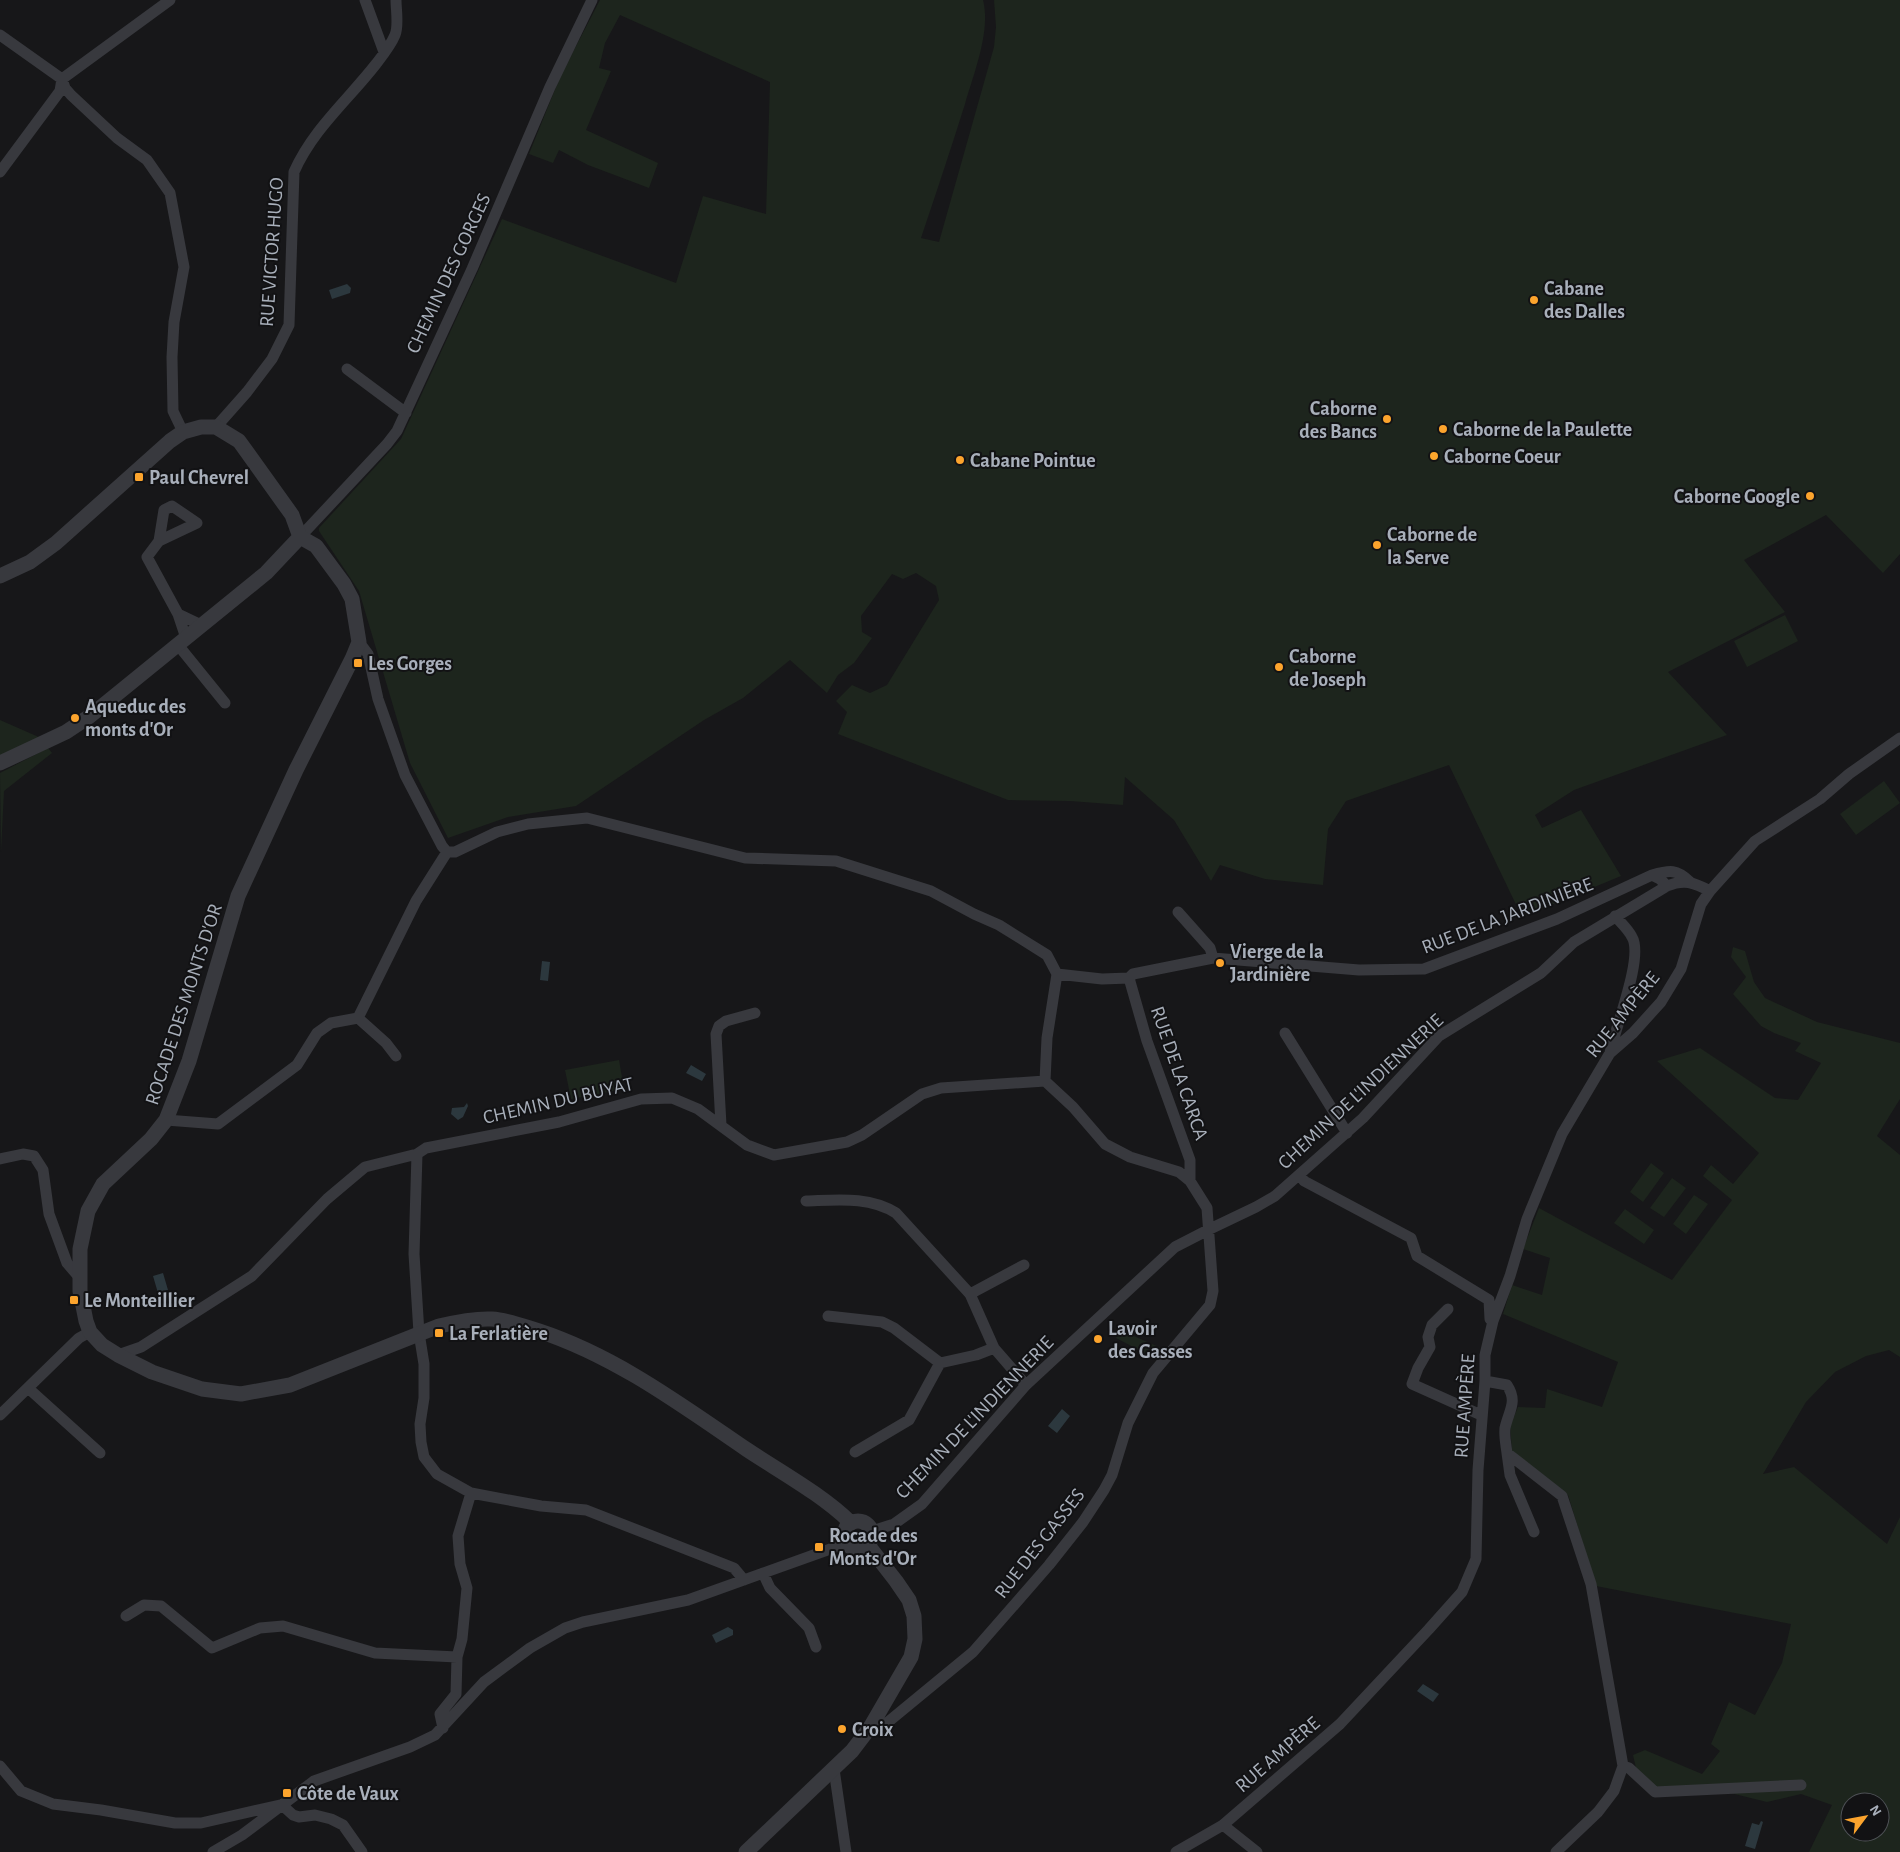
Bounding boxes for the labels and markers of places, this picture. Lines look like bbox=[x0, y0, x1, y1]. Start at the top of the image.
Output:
place label: Cabane des Dalles bbox=[1544, 279, 1625, 322]
marker: Cabane des Dalles bbox=[1528, 294, 1540, 306]
place label: Caborne des Bancs bbox=[1299, 399, 1377, 442]
marker: Caborne des Bancs bbox=[1381, 413, 1393, 425]
place label: Caborne de la Paulette bbox=[1453, 420, 1632, 440]
marker: Caborne de la Paulette bbox=[1437, 423, 1449, 435]
place label: Caborne Coeur bbox=[1444, 447, 1561, 467]
marker: Caborne Coeur bbox=[1428, 450, 1440, 462]
place label: Cabane Pointue bbox=[970, 451, 1096, 471]
marker: Cabane Pointue bbox=[954, 454, 966, 466]
place label: Paul Chevrel bbox=[149, 468, 249, 488]
marker: Paul Chevrel bbox=[133, 471, 145, 483]
place label: Caborne Google bbox=[1674, 487, 1800, 507]
marker: Caborne Google bbox=[1804, 490, 1816, 502]
place label: Caborne de la Serve bbox=[1387, 525, 1477, 568]
marker: Caborne de la Serve bbox=[1371, 539, 1383, 551]
place label: Caborne de Joseph bbox=[1289, 647, 1366, 690]
place label: Les Gorges bbox=[368, 654, 452, 674]
marker: Les Gorges bbox=[352, 657, 364, 669]
marker: Caborne de Joseph bbox=[1273, 661, 1285, 673]
place label: Aqueduc des monts d'Or bbox=[85, 697, 187, 740]
marker: Aqueduc des monts d'Or bbox=[69, 712, 81, 724]
place label: Vierge de la Jardinière bbox=[1230, 942, 1324, 985]
marker: Vierge de la Jardinière bbox=[1214, 957, 1226, 969]
place label: Le Monteillier bbox=[84, 1291, 194, 1311]
marker: Le Monteillier bbox=[68, 1294, 80, 1306]
place label: Lavoir des Gasses bbox=[1108, 1319, 1193, 1362]
place label: La Ferlatière bbox=[449, 1324, 548, 1344]
marker: La Ferlatière bbox=[433, 1327, 445, 1339]
marker: Lavoir des Gasses bbox=[1092, 1333, 1104, 1345]
place label: Rocade des Monts d'Or bbox=[829, 1526, 918, 1569]
marker: Rocade des Monts d'Or bbox=[813, 1541, 825, 1553]
place label: Croix bbox=[852, 1720, 894, 1740]
marker: Croix bbox=[836, 1723, 848, 1735]
place label: Côte de Vaux bbox=[297, 1784, 400, 1804]
marker: Côte de Vaux bbox=[281, 1787, 293, 1799]

